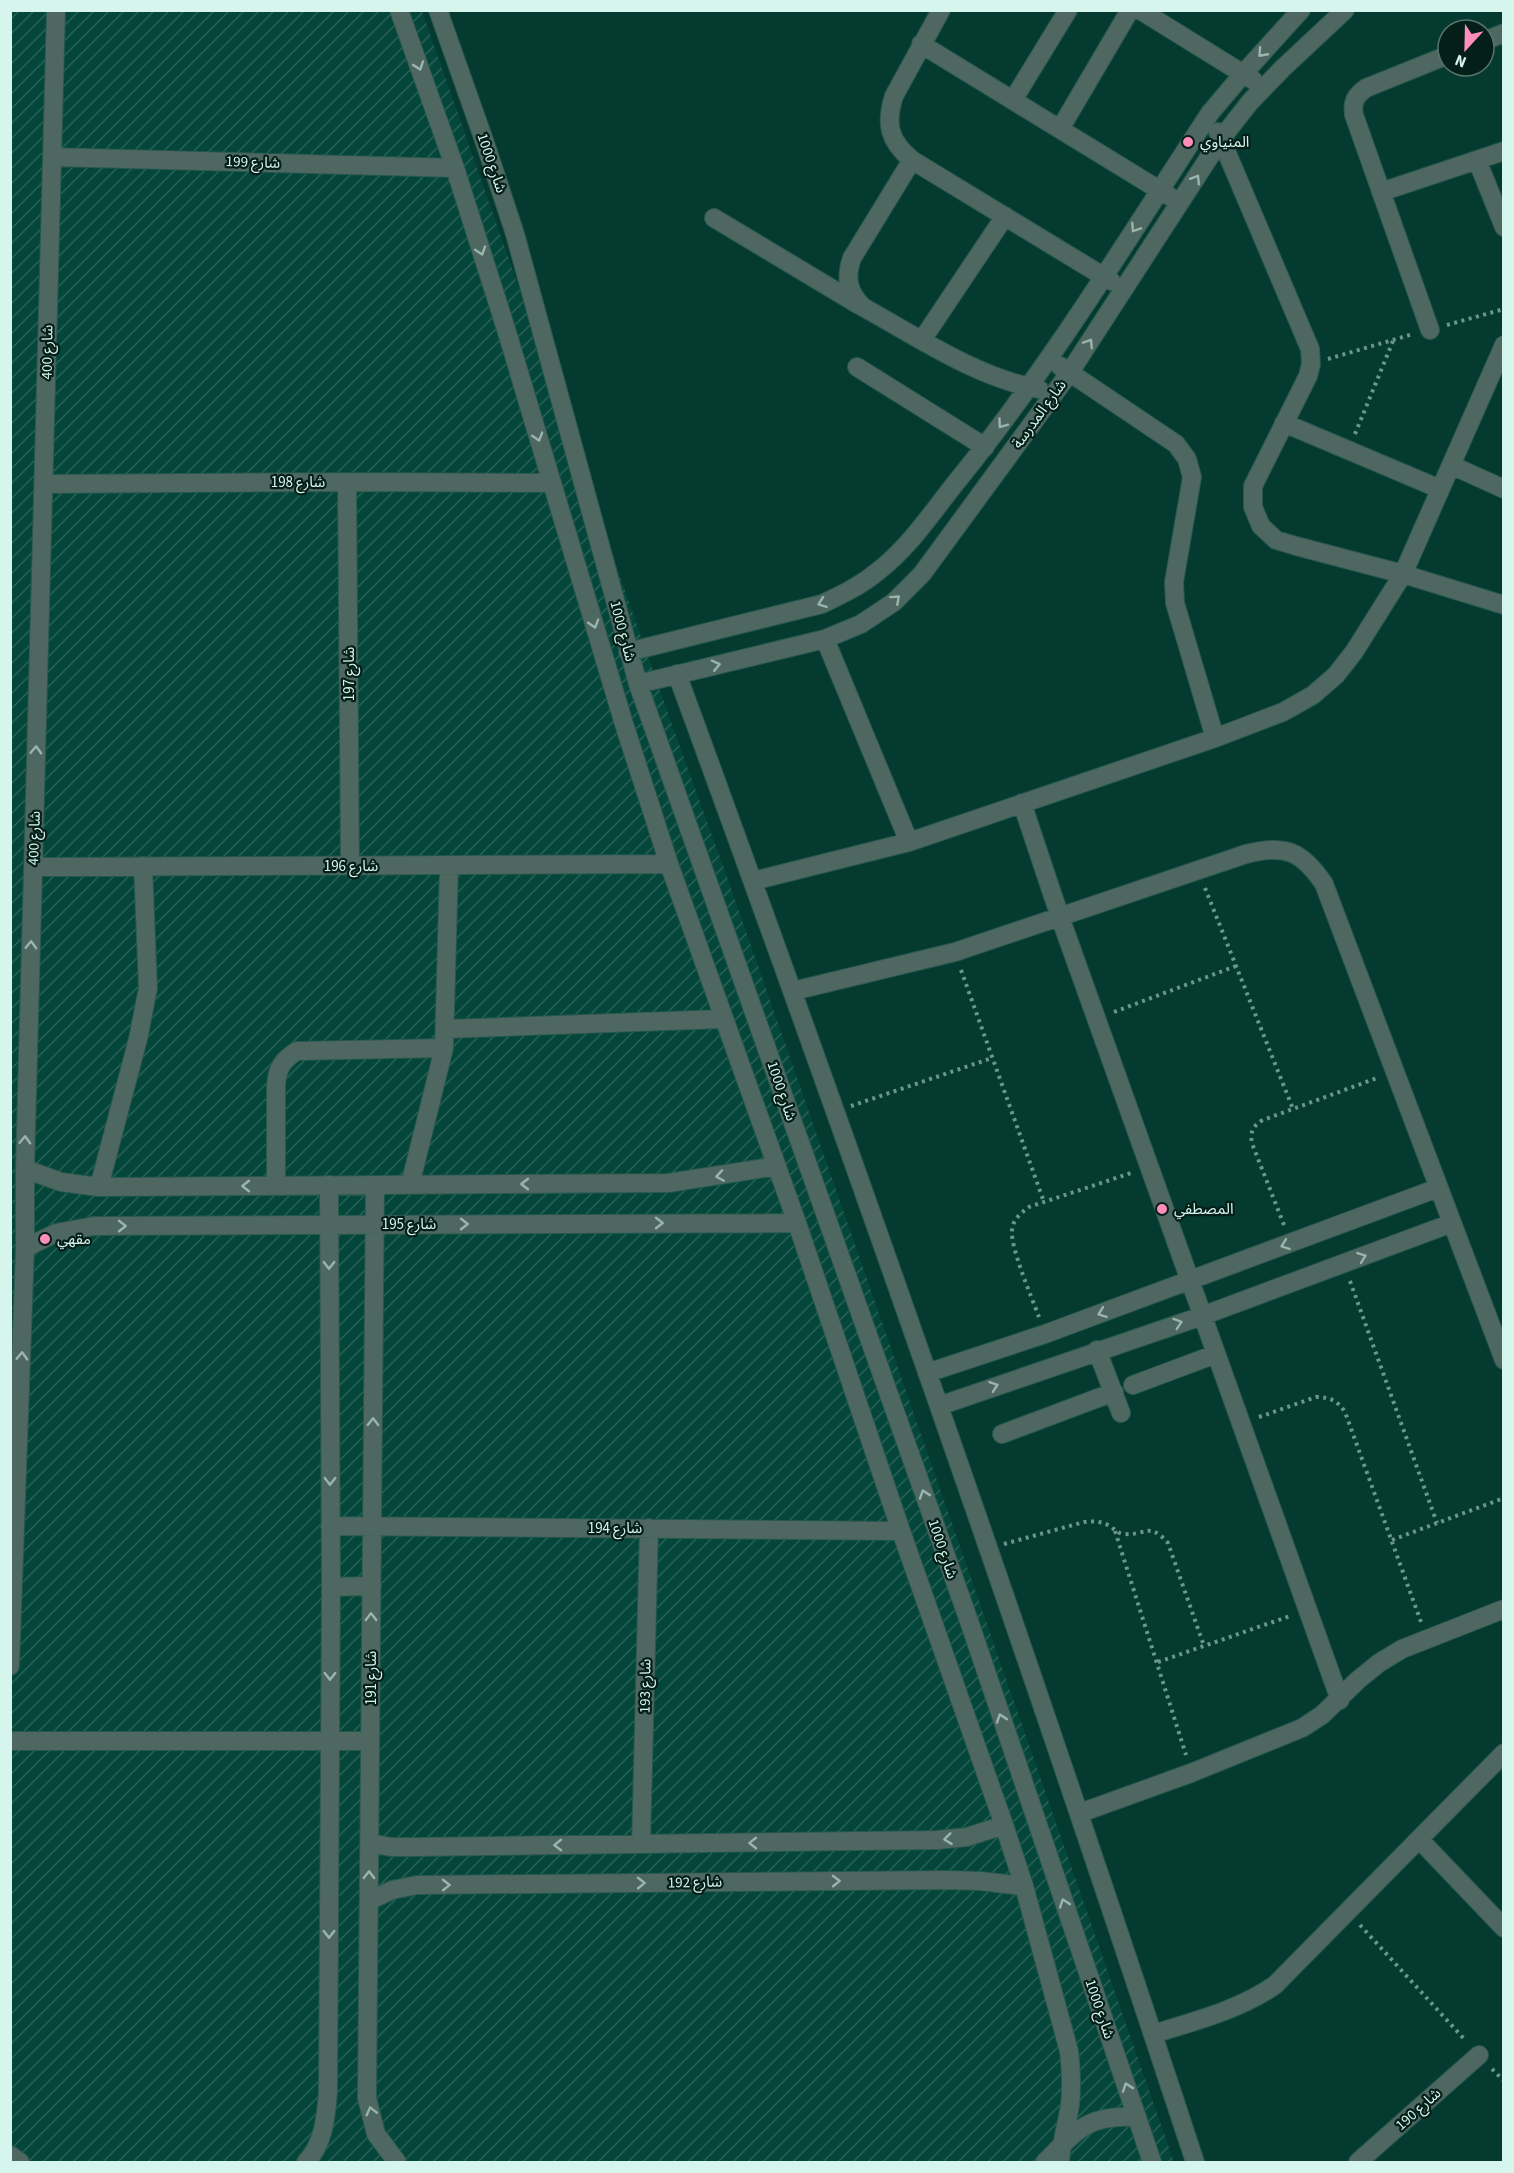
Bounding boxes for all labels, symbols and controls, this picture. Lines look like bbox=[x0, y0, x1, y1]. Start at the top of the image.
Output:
north arrow bbox=[1436, 18, 1496, 78]
one-way arrow bbox=[1258, 47, 1269, 57]
text: N bbox=[1452, 49, 1470, 73]
one-way arrow bbox=[411, 60, 424, 71]
street label: شارع 1000 bbox=[471, 130, 512, 196]
place label: المنياوي bbox=[1200, 132, 1249, 153]
marker: المنياوي bbox=[1181, 135, 1195, 149]
street label: شارع 199 bbox=[225, 151, 281, 175]
one-way arrow bbox=[1188, 175, 1199, 186]
one-way arrow bbox=[1130, 222, 1142, 232]
one-way arrow bbox=[474, 245, 486, 256]
street label: شارع 400 bbox=[37, 324, 59, 380]
one-way arrow bbox=[1082, 339, 1093, 350]
street label: شارع المدرسة bbox=[1007, 375, 1072, 454]
one-way arrow bbox=[998, 417, 1009, 428]
one-way arrow bbox=[531, 431, 543, 442]
street label: شارع 198 bbox=[271, 472, 326, 494]
one-way arrow bbox=[817, 595, 827, 608]
one-way arrow bbox=[889, 595, 900, 606]
street label: شارع 1000 bbox=[603, 598, 641, 664]
one-way arrow bbox=[587, 618, 599, 629]
street label: شارع 197 bbox=[339, 646, 361, 701]
one-way arrow bbox=[710, 659, 720, 672]
one-way arrow bbox=[30, 745, 43, 754]
street label: شارع 400 bbox=[23, 810, 47, 866]
street label: شارع 196 bbox=[324, 856, 379, 878]
one-way arrow bbox=[25, 940, 37, 949]
street label: شارع 1000 bbox=[761, 1058, 802, 1124]
one-way arrow bbox=[19, 1135, 32, 1144]
one-way arrow bbox=[715, 1170, 724, 1182]
one-way arrow bbox=[521, 1178, 530, 1190]
one-way arrow bbox=[242, 1180, 251, 1192]
place label: المصطفي bbox=[1174, 1199, 1234, 1220]
marker: المصطفي bbox=[1155, 1202, 1169, 1216]
street label: شارع 195 bbox=[382, 1214, 437, 1236]
one-way arrow bbox=[654, 1216, 663, 1229]
one-way arrow bbox=[459, 1217, 468, 1230]
one-way arrow bbox=[117, 1220, 126, 1232]
place label: مقهي bbox=[57, 1229, 91, 1250]
marker: مقهي bbox=[38, 1232, 52, 1246]
one-way arrow bbox=[1280, 1237, 1291, 1250]
one-way arrow bbox=[1356, 1251, 1366, 1264]
one-way arrow bbox=[323, 1260, 335, 1269]
one-way arrow bbox=[1098, 1305, 1108, 1318]
one-way arrow bbox=[1172, 1318, 1183, 1331]
one-way arrow bbox=[15, 1351, 28, 1360]
one-way arrow bbox=[988, 1381, 999, 1394]
one-way arrow bbox=[367, 1417, 379, 1426]
one-way arrow bbox=[324, 1476, 336, 1485]
one-way arrow bbox=[918, 1489, 931, 1500]
street label: شارع 1000 bbox=[922, 1516, 963, 1582]
street label: شارع 194 bbox=[588, 1518, 643, 1540]
one-way arrow bbox=[365, 1612, 377, 1621]
street label: شارع 191 bbox=[361, 1650, 383, 1705]
street label: شارع 193 bbox=[635, 1658, 657, 1714]
one-way arrow bbox=[324, 1671, 336, 1680]
one-way arrow bbox=[996, 1713, 1009, 1724]
one-way arrow bbox=[943, 1832, 952, 1845]
one-way arrow bbox=[748, 1837, 757, 1849]
one-way arrow bbox=[553, 1839, 562, 1852]
one-way arrow bbox=[363, 1870, 375, 1879]
street label: شارع 192 bbox=[668, 1872, 723, 1894]
one-way arrow bbox=[831, 1875, 840, 1887]
one-way arrow bbox=[636, 1877, 645, 1889]
one-way arrow bbox=[441, 1879, 450, 1891]
one-way arrow bbox=[1059, 1898, 1071, 1909]
one-way arrow bbox=[323, 1929, 335, 1938]
street label: شارع 1000 bbox=[1079, 1976, 1120, 2042]
one-way arrow bbox=[1121, 2082, 1134, 2093]
street label: شارع 190 bbox=[1391, 2083, 1446, 2136]
one-way arrow bbox=[365, 2106, 378, 2116]

